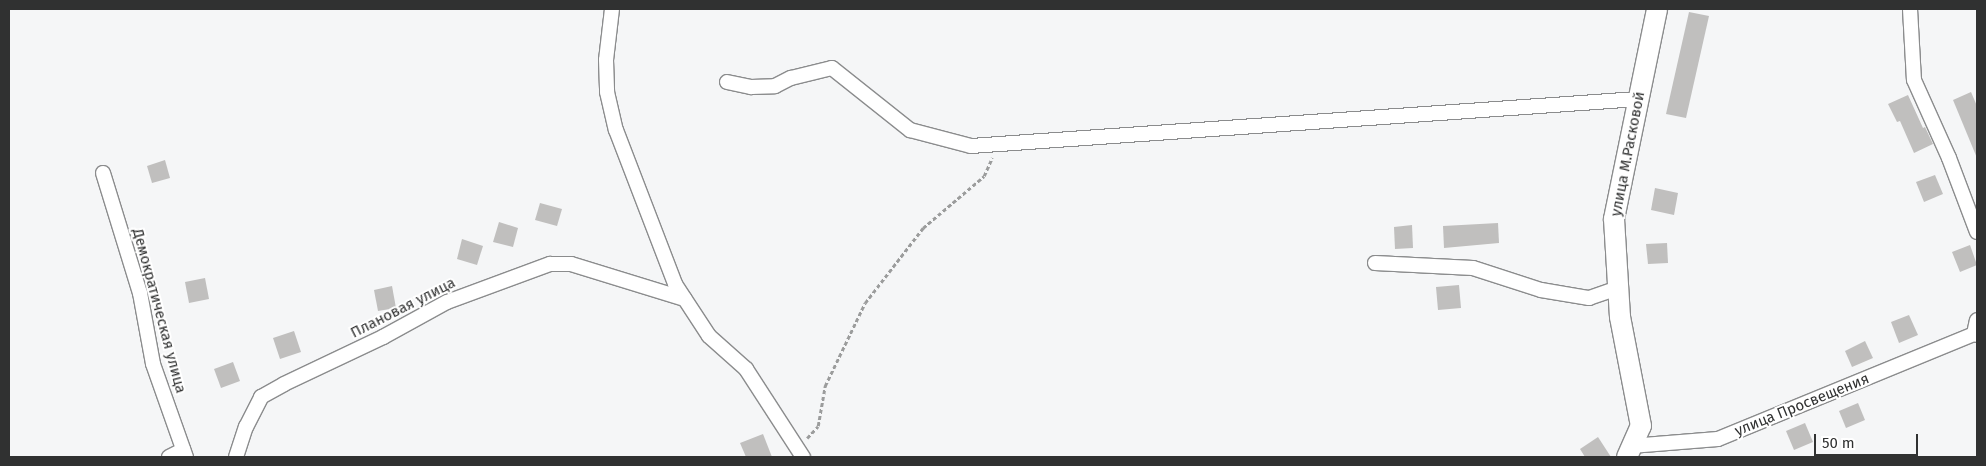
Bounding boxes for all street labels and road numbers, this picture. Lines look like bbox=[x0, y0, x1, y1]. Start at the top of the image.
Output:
street label: улица М.Расковой bbox=[1607, 90, 1649, 218]
street label: Демократическая улица bbox=[128, 227, 190, 395]
street label: Плановая улица bbox=[348, 274, 458, 342]
street label: улица Просвещения bbox=[1732, 370, 1872, 440]

